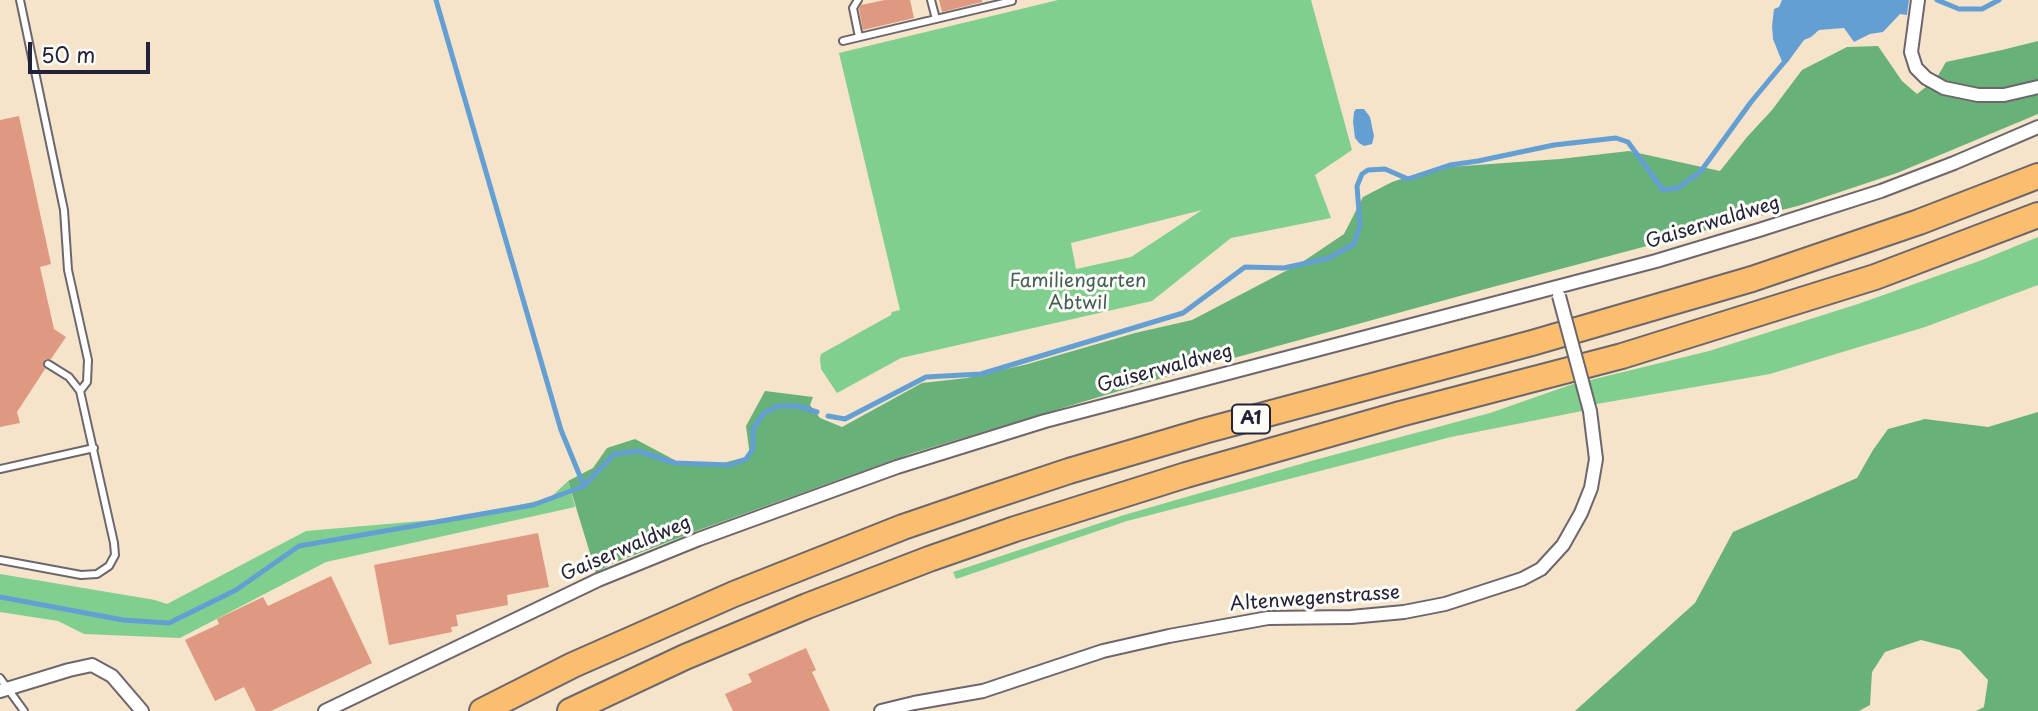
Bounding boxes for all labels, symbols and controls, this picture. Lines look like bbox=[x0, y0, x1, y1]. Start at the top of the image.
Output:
scale bar bbox=[32, 28, 154, 72]
text: 50 m bbox=[41, 38, 95, 70]
street label: Gaiserwaldweg bbox=[1643, 192, 1783, 254]
park label: Familiengarten Abtwil bbox=[1010, 271, 1146, 315]
street label: Gaiserwaldweg bbox=[1095, 340, 1235, 398]
road number: A1 bbox=[1232, 404, 1270, 433]
street label: Gaiserwaldweg bbox=[557, 511, 695, 587]
street label: Altenwegenstrasse bbox=[1229, 582, 1401, 616]

